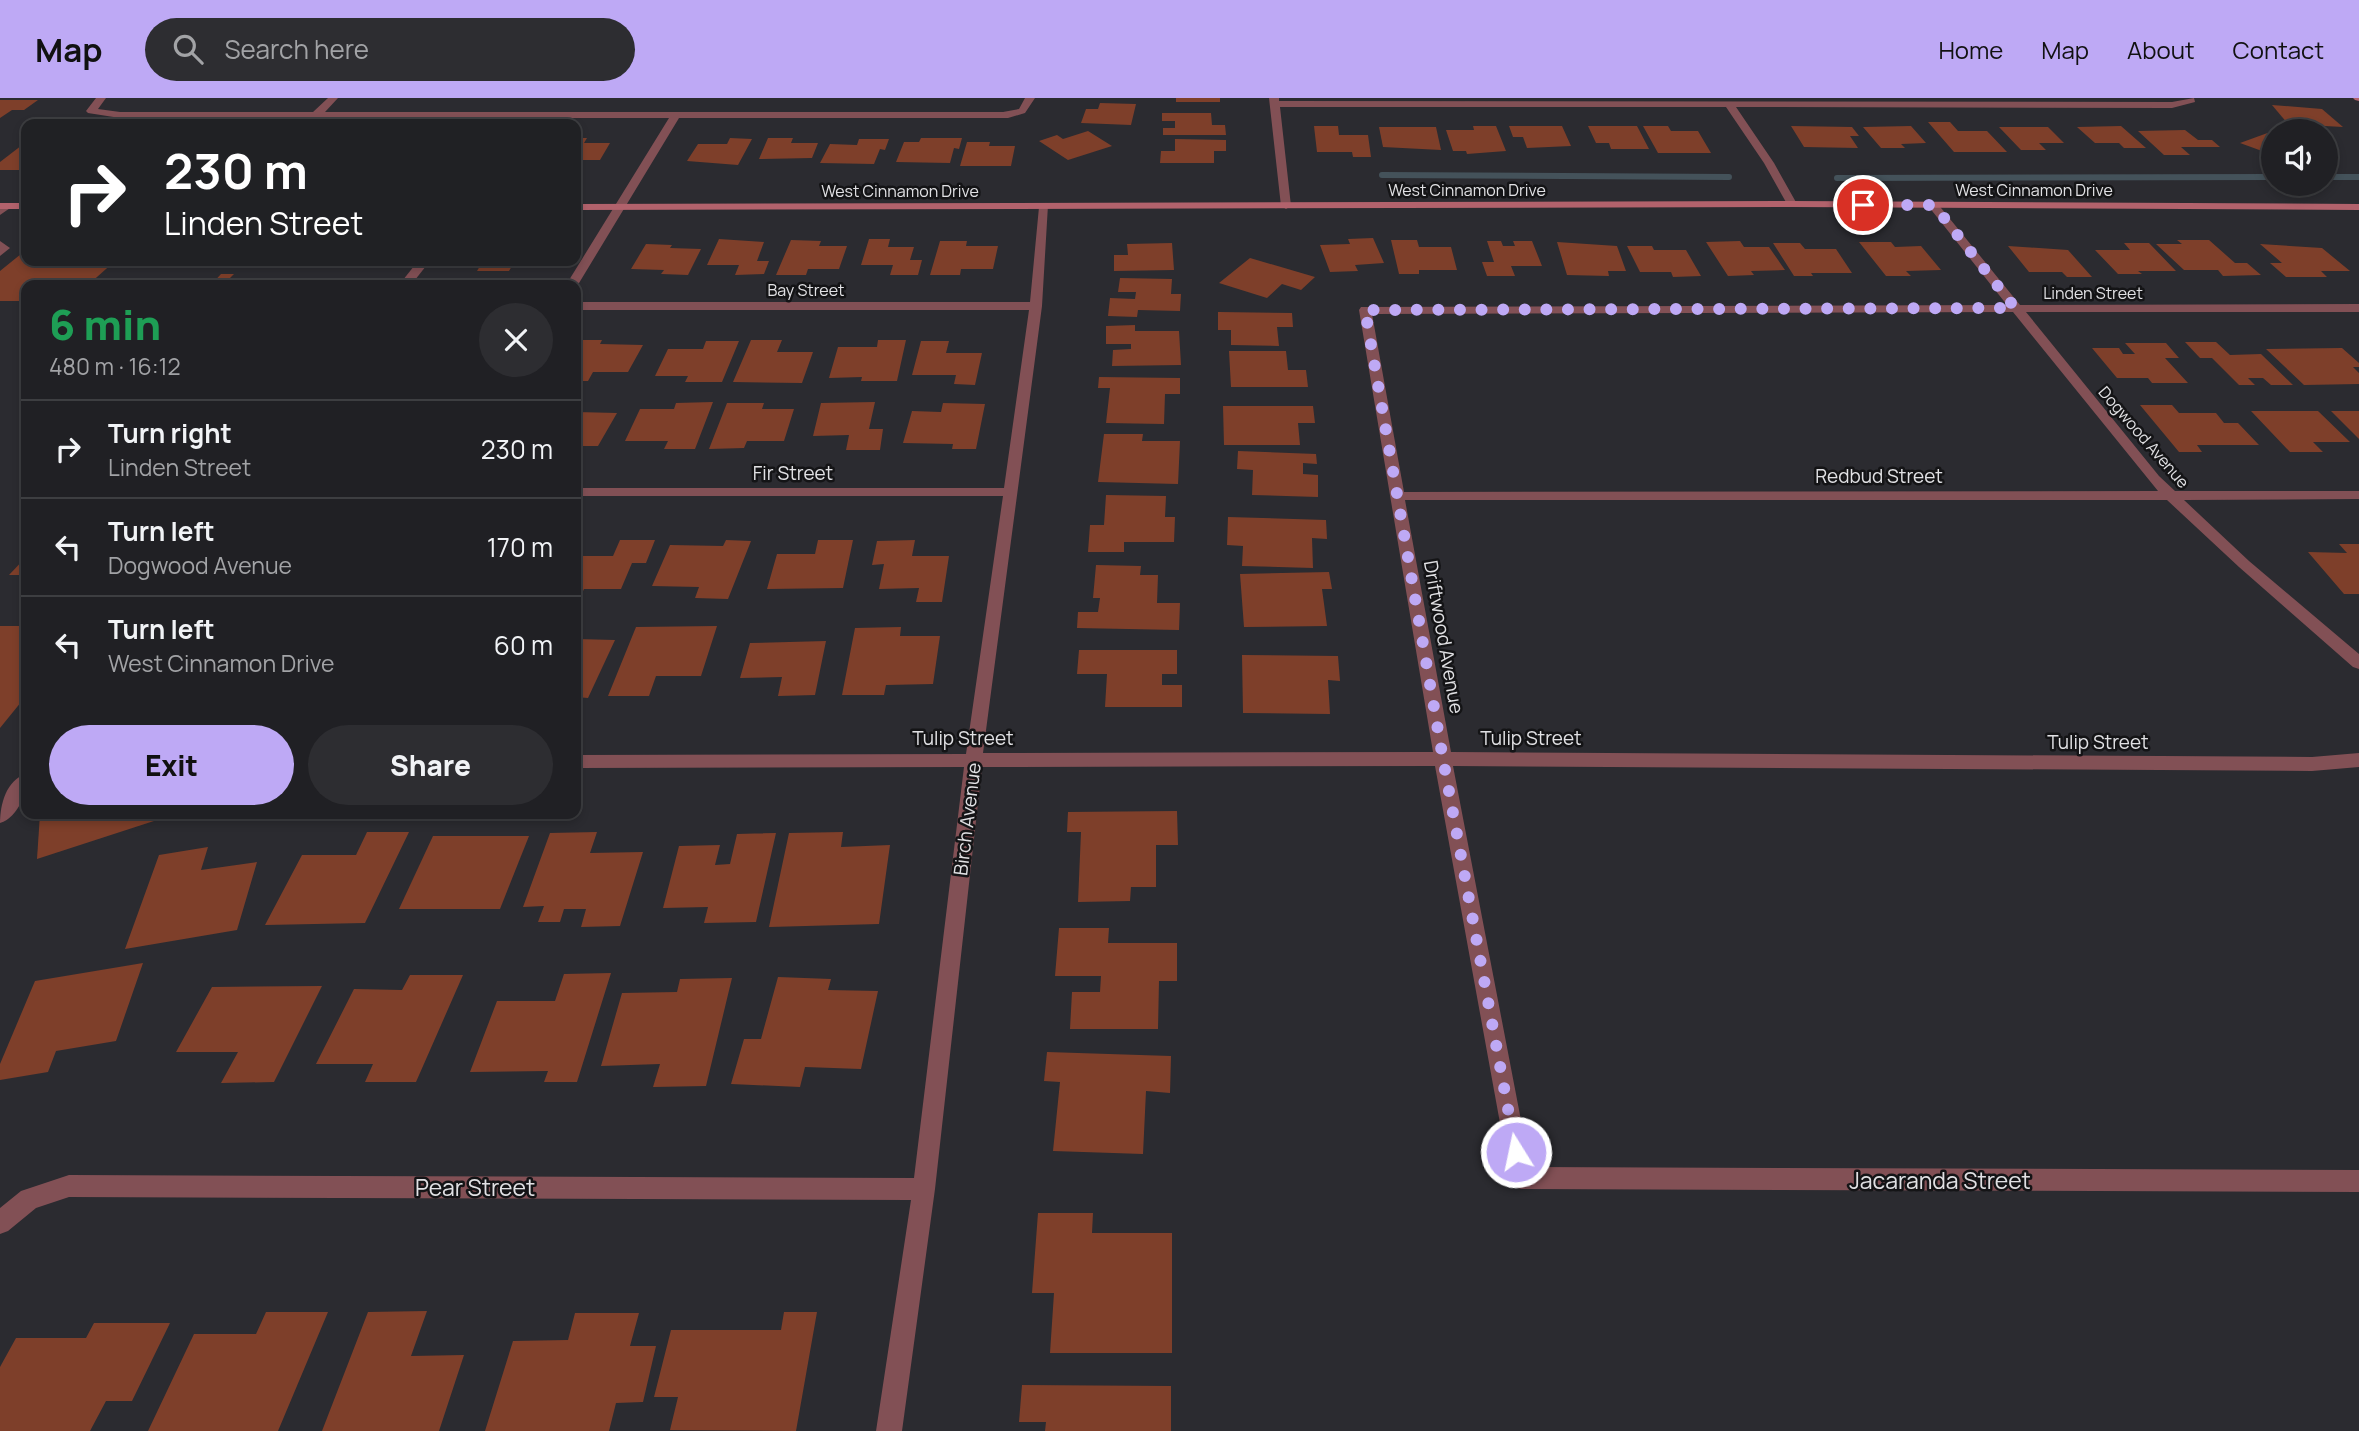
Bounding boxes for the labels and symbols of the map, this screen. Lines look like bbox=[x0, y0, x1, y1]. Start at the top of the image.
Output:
pin bbox=[1833, 175, 1893, 235]
street label: West Cinnamon Drive bbox=[1388, 179, 1546, 201]
street label: West Cinnamon Drive bbox=[1955, 179, 2113, 201]
street label: West Cinnamon Drive bbox=[821, 180, 979, 202]
street label: Bay Street bbox=[768, 279, 844, 301]
street label: Linden Street bbox=[2043, 282, 2143, 304]
street label: Dogwood Avenue bbox=[2094, 381, 2194, 493]
street label: Fir Street bbox=[753, 460, 833, 486]
street label: Redbud Street bbox=[1815, 463, 1943, 489]
street label: Driftwood Avenue bbox=[1418, 558, 1470, 716]
street label: Tulip Street bbox=[912, 725, 1014, 751]
street label: Tulip Street bbox=[1480, 725, 1582, 751]
street label: Tulip Street bbox=[2047, 729, 2149, 755]
street label: Birch Avenue bbox=[947, 761, 987, 877]
position arrow bbox=[1479, 1115, 1553, 1189]
street label: Jacaranda Street bbox=[1849, 1164, 2031, 1196]
street label: Pear Street bbox=[415, 1171, 535, 1203]

